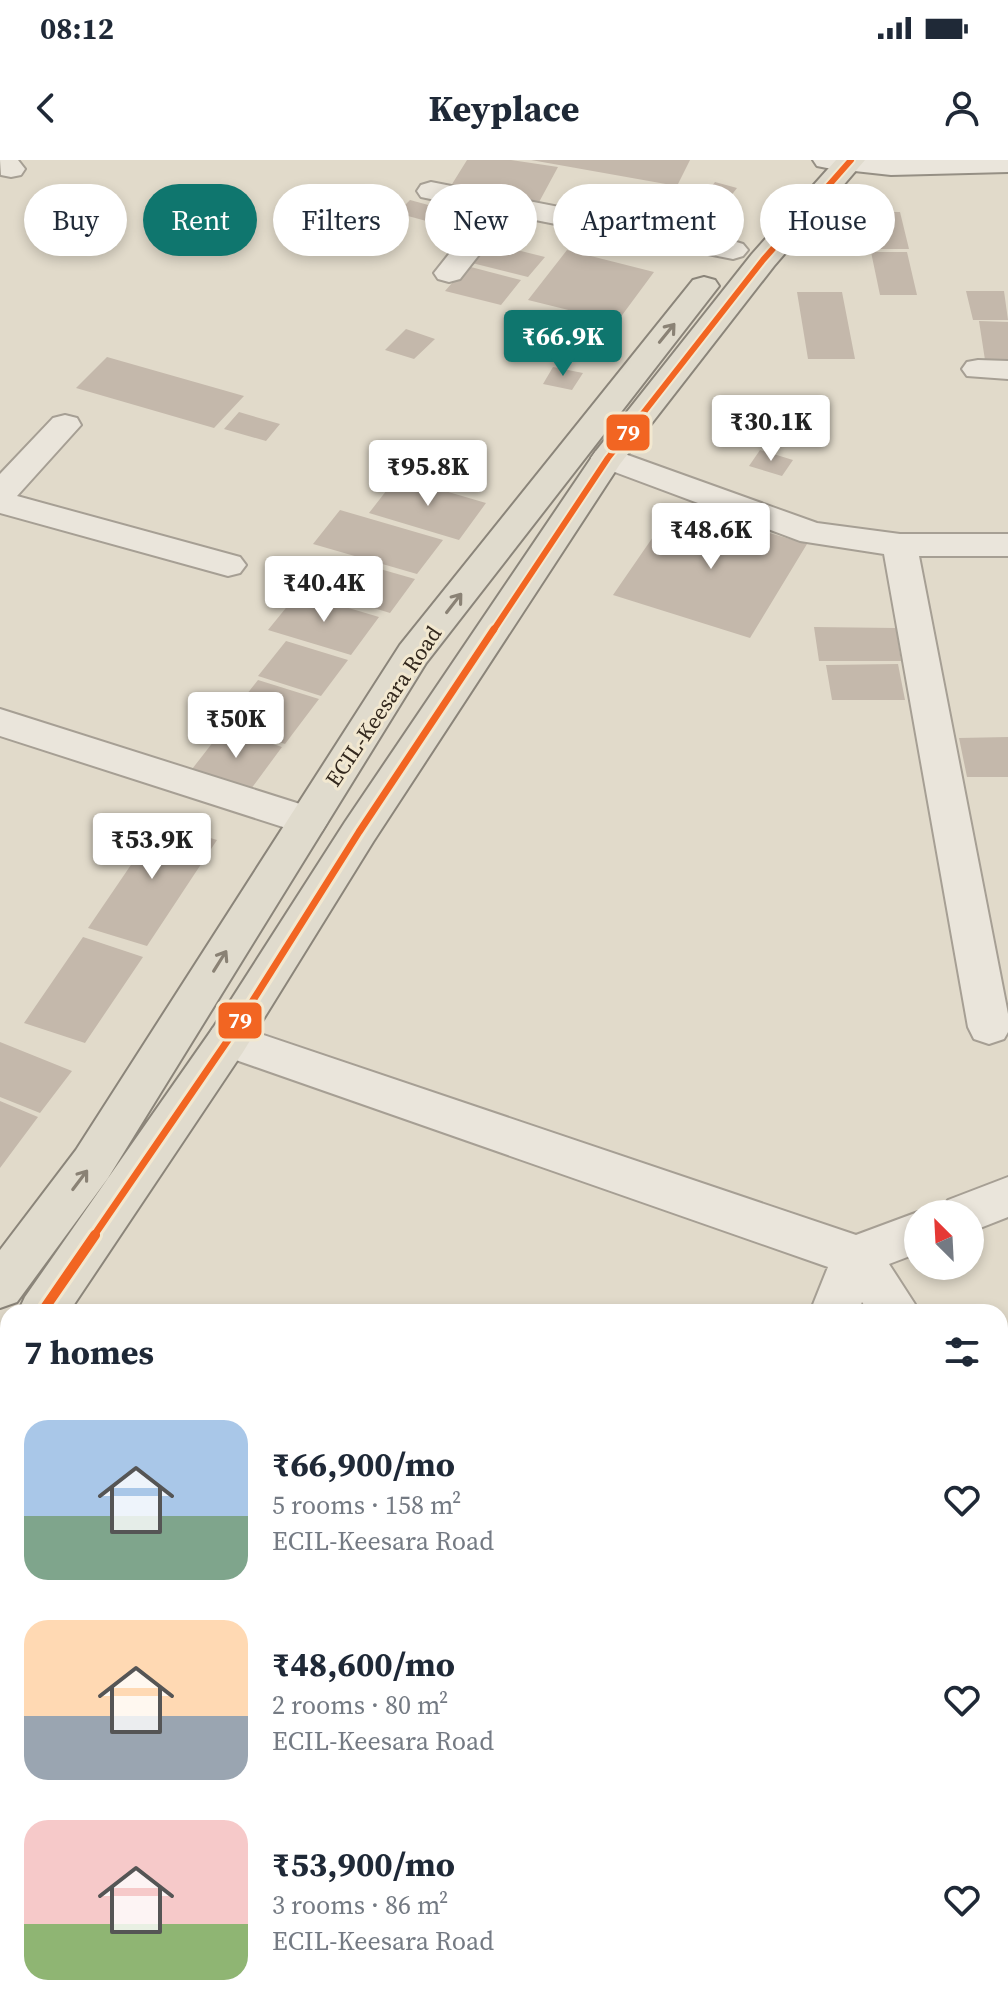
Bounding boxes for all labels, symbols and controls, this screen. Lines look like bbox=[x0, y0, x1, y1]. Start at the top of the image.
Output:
text: 08:12 bbox=[40, 8, 114, 49]
text: Keyplace bbox=[428, 84, 580, 133]
icon: back bbox=[24, 86, 68, 130]
icon: person bbox=[940, 86, 984, 130]
chip: Buy bbox=[24, 184, 127, 256]
chip: Rent bbox=[143, 184, 257, 256]
chip: Filters bbox=[273, 184, 409, 256]
chip: New bbox=[425, 184, 537, 256]
chip: Apartment bbox=[553, 184, 744, 256]
chip: House bbox=[760, 184, 895, 256]
pin: ₹66.9K bbox=[498, 310, 628, 378]
text: ₹66.9K bbox=[522, 318, 604, 354]
one-way arrow bbox=[658, 323, 676, 344]
pin: ₹30.1K bbox=[706, 395, 836, 463]
text: ₹30.1K bbox=[730, 403, 812, 439]
line badge: 79 bbox=[605, 413, 651, 452]
text: 79 bbox=[616, 417, 640, 447]
pin: ₹95.8K bbox=[363, 440, 493, 508]
text: ₹95.8K bbox=[387, 448, 469, 484]
pin: ₹48.6K bbox=[646, 503, 776, 571]
text: ₹48.6K bbox=[670, 511, 752, 547]
pin: ₹40.4K bbox=[259, 556, 389, 624]
text: ₹40.4K bbox=[283, 564, 365, 600]
one-way arrow bbox=[445, 593, 462, 614]
street label: ECIL-Keesara Road bbox=[318, 619, 448, 792]
pin: ₹50K bbox=[189, 692, 283, 760]
text: ₹50K bbox=[206, 700, 266, 736]
pin: ₹53.9K bbox=[87, 813, 217, 881]
text: ₹53.9K bbox=[111, 821, 193, 857]
one-way arrow bbox=[211, 950, 228, 972]
line badge: 79 bbox=[217, 1001, 263, 1040]
text: 79 bbox=[228, 1005, 252, 1035]
one-way arrow bbox=[72, 1170, 89, 1191]
north arrow bbox=[904, 1200, 984, 1280]
map controls bbox=[904, 1200, 984, 1280]
text: 7 homes bbox=[24, 1329, 154, 1375]
icon: filters bbox=[940, 1330, 984, 1374]
text: ₹66,900/mo bbox=[272, 1441, 455, 1487]
icon: home bbox=[88, 1452, 184, 1548]
icon: heart bbox=[940, 1478, 984, 1522]
text: 5 rooms · 158 m² bbox=[272, 1487, 461, 1523]
text: ECIL-Keesara Road bbox=[272, 1523, 494, 1559]
text: ₹48,600/mo bbox=[272, 1641, 455, 1687]
icon: home bbox=[88, 1652, 184, 1748]
icon: heart bbox=[940, 1678, 984, 1722]
text: 2 rooms · 80 m² bbox=[272, 1687, 448, 1723]
text: ECIL-Keesara Road bbox=[272, 1723, 494, 1759]
text: ₹53,900/mo bbox=[272, 1841, 455, 1887]
icon: home bbox=[88, 1852, 184, 1948]
icon: heart bbox=[940, 1878, 984, 1922]
text: 3 rooms · 86 m² bbox=[272, 1887, 448, 1923]
text: ECIL-Keesara Road bbox=[272, 1923, 494, 1959]

